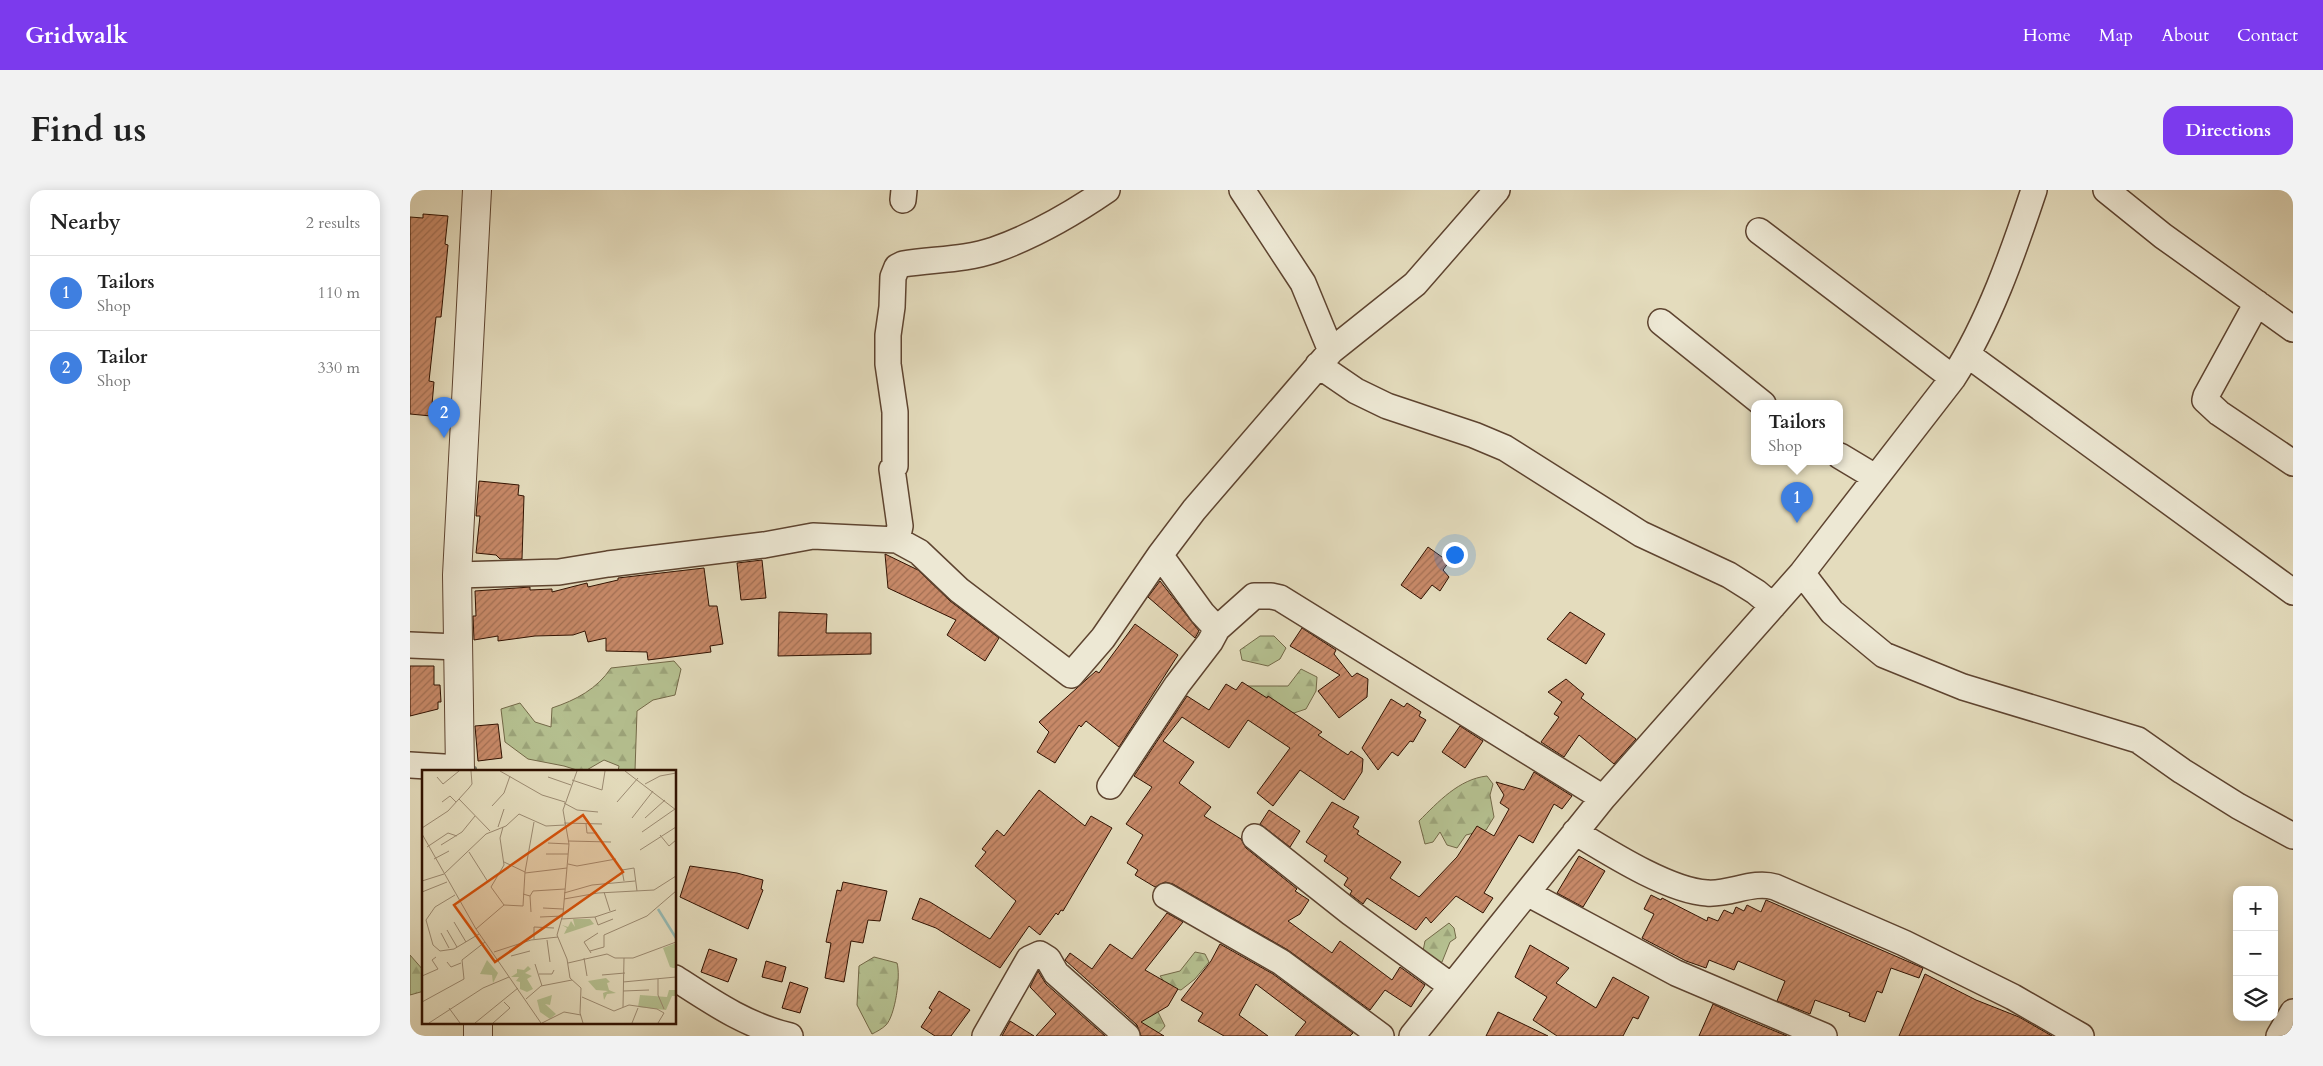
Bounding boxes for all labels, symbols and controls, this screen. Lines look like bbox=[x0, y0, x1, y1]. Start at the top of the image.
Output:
text: Gridwalk bbox=[25, 19, 128, 52]
text: Home bbox=[2023, 23, 2071, 48]
text: Map bbox=[2099, 23, 2133, 48]
text: About bbox=[2161, 23, 2209, 48]
text: Contact bbox=[2237, 23, 2298, 48]
text: Find us bbox=[30, 106, 146, 154]
button: Directions bbox=[2163, 106, 2293, 155]
text: Nearby bbox=[50, 208, 121, 237]
text: 2 results bbox=[306, 212, 360, 234]
text: Tailors bbox=[97, 269, 155, 295]
text: 1 bbox=[62, 282, 70, 304]
text: 110 m bbox=[318, 282, 360, 304]
text: Shop bbox=[97, 295, 131, 317]
text: Tailor bbox=[97, 344, 148, 370]
text: 2 bbox=[62, 357, 70, 379]
text: 330 m bbox=[318, 357, 360, 379]
text: Shop bbox=[97, 370, 131, 392]
pin: 2 bbox=[428, 397, 460, 438]
popup bbox=[1751, 400, 1843, 465]
text: Tailors bbox=[1768, 409, 1826, 435]
text: Shop bbox=[1768, 435, 1802, 457]
pin: 1 bbox=[1781, 482, 1813, 523]
your location bbox=[1442, 542, 1468, 568]
inset map bbox=[422, 770, 676, 1024]
map controls bbox=[2233, 886, 2278, 1021]
button: + bbox=[2233, 886, 2278, 931]
button: − bbox=[2233, 931, 2278, 976]
button: layers bbox=[2233, 976, 2278, 1021]

